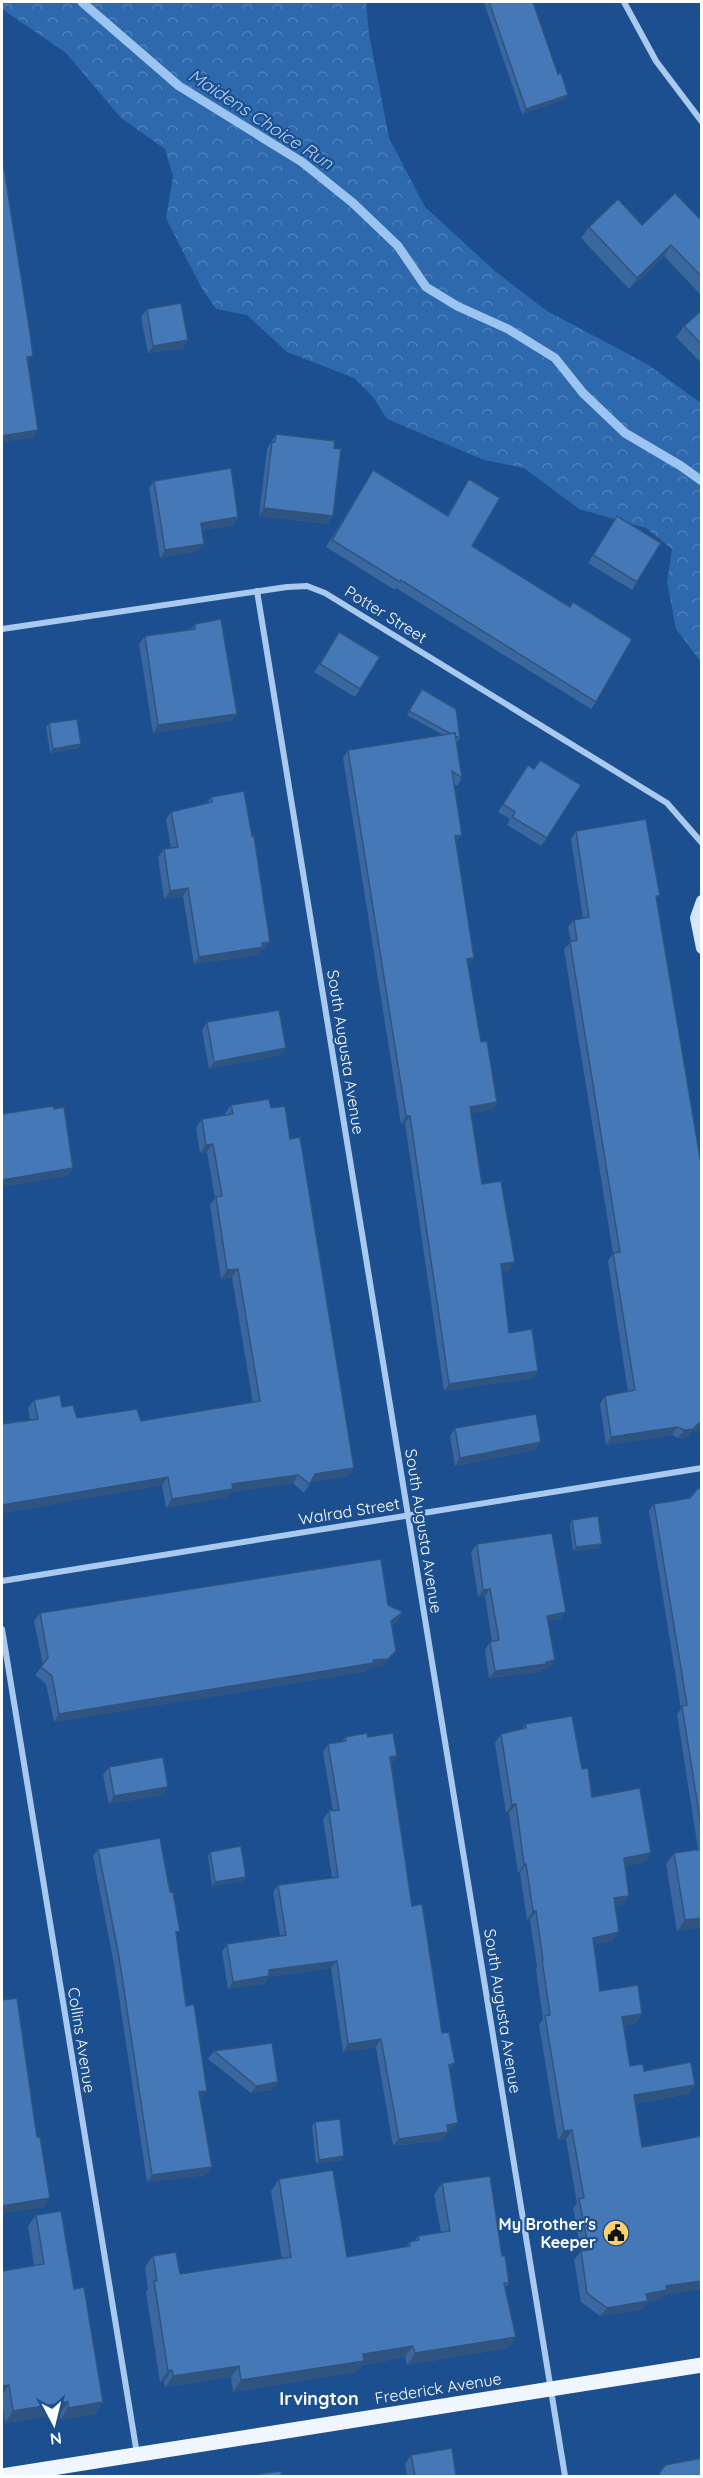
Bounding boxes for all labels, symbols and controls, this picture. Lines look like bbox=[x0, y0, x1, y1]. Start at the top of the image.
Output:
water label: Maidens Choice Run bbox=[184, 64, 338, 175]
street label: Potter Street bbox=[341, 581, 431, 647]
street label: South Augusta Avenue bbox=[323, 968, 369, 1136]
street label: South Augusta Avenue bbox=[401, 1447, 447, 1615]
street label: Walrad Street bbox=[297, 1493, 401, 1529]
street label: South Augusta Avenue bbox=[480, 1927, 526, 2095]
street label: Collins Avenue bbox=[64, 1986, 100, 2094]
place label: My Brother's Keeper bbox=[499, 2214, 596, 2252]
public building icon: My Brother's Keeper bbox=[601, 2218, 631, 2248]
street label: Frederick Avenue bbox=[373, 2368, 503, 2408]
district label: Irvington bbox=[279, 2387, 359, 2410]
north arrow bbox=[24, 2394, 84, 2454]
text: N bbox=[49, 2428, 63, 2450]

